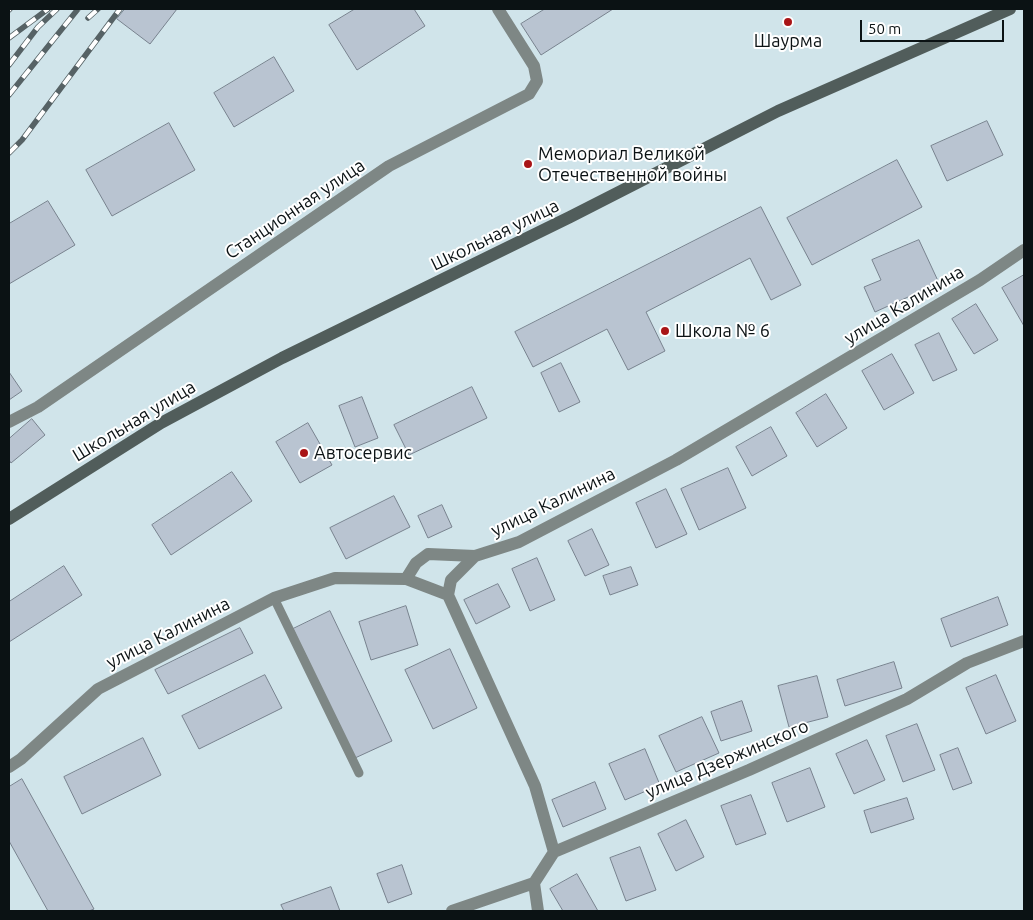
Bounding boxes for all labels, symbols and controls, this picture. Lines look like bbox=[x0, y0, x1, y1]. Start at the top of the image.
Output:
scale bar bbox=[863, 10, 1007, 42]
marker: Шаурма bbox=[782, 16, 794, 28]
text: 50 m bbox=[868, 20, 901, 37]
place label: Шаурма bbox=[754, 30, 822, 52]
place label: Мемориал Великой Отечественной войны bbox=[538, 143, 727, 186]
street label: Станционная улица bbox=[221, 154, 369, 264]
marker: Мемориал Великой Отечественной войны bbox=[522, 158, 534, 170]
street label: Школьная улица bbox=[428, 195, 562, 275]
street label: улица Калинина bbox=[840, 261, 968, 349]
place label: Школа № 6 bbox=[675, 320, 770, 342]
marker: Школа № 6 bbox=[659, 325, 671, 337]
street label: Школьная улица bbox=[69, 376, 199, 466]
place label: Автосервис bbox=[314, 442, 412, 464]
marker: Автосервис bbox=[298, 447, 310, 459]
street label: улица Калинина bbox=[487, 463, 619, 541]
street label: улица Калинина bbox=[103, 593, 233, 673]
street label: улица Дзержинского bbox=[642, 715, 812, 803]

